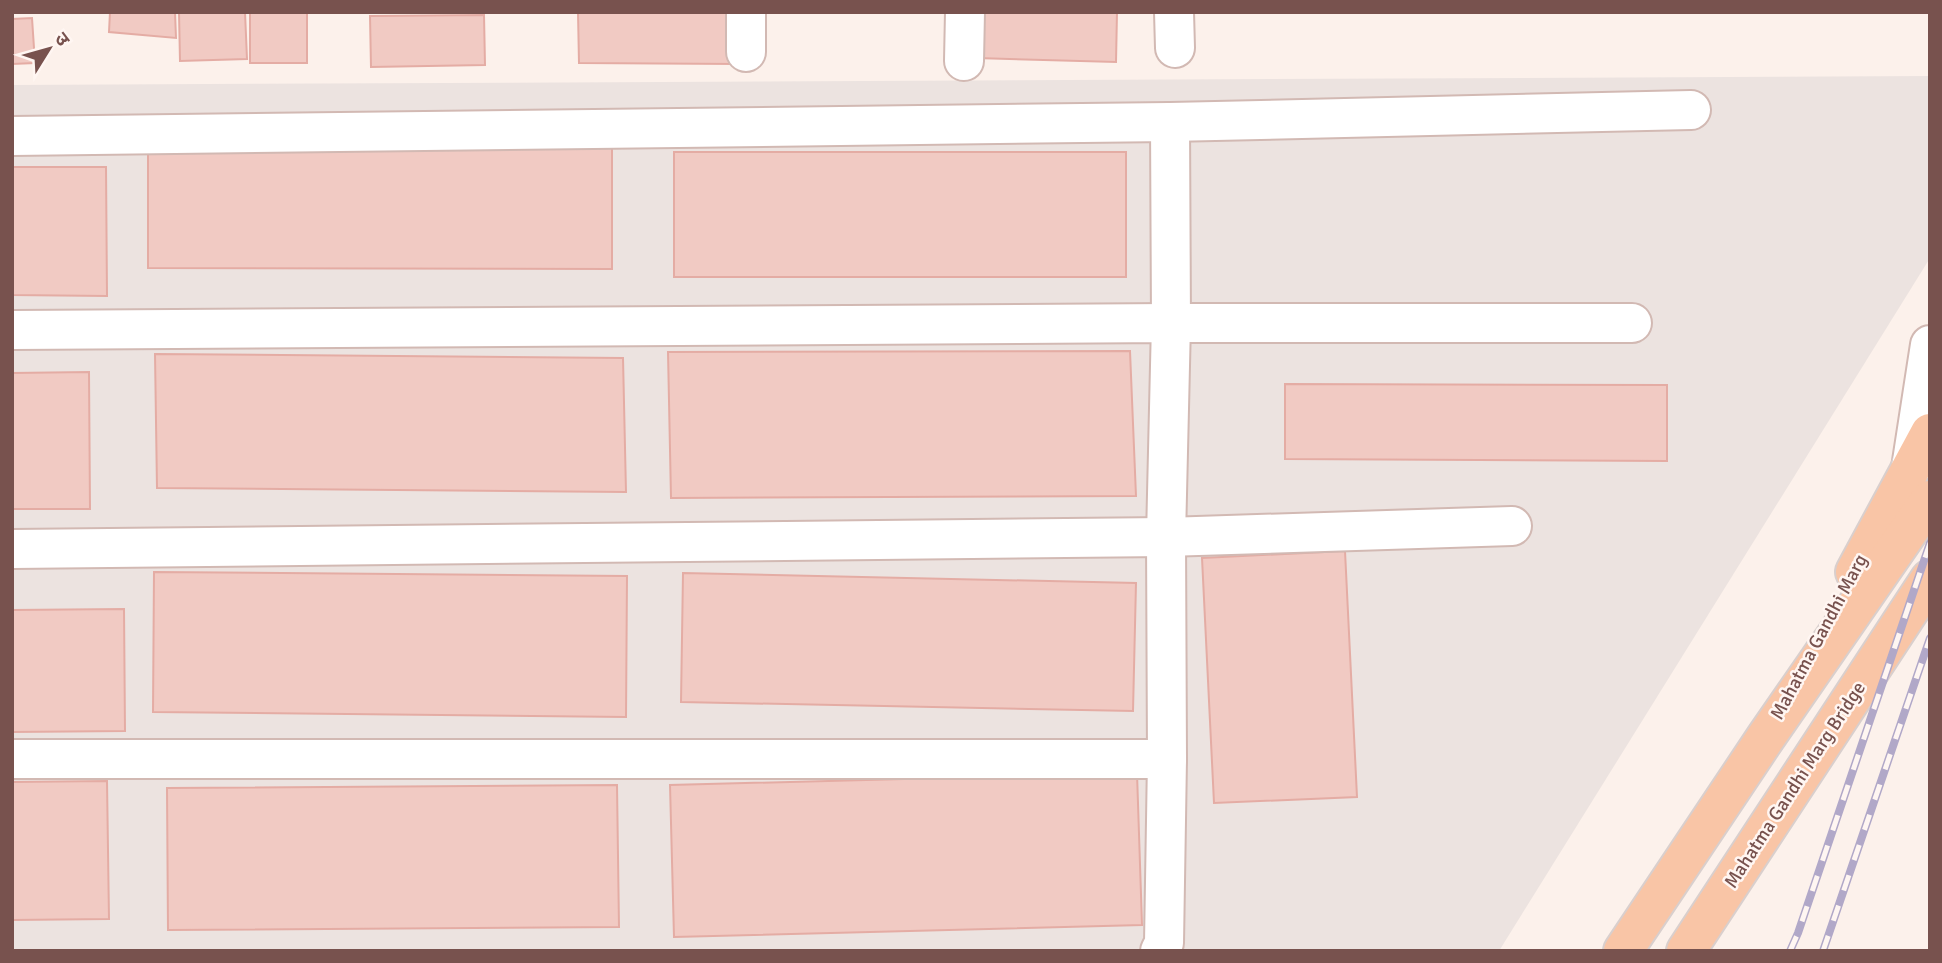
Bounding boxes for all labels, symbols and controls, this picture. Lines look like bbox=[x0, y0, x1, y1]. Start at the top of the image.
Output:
north arrow bbox=[14, 14, 84, 84]
text: उ bbox=[49, 28, 75, 52]
street label: Mahatma Gandhi Marg bbox=[1765, 550, 1873, 724]
street label: Mahatma Gandhi Marg Bridge bbox=[1719, 677, 1871, 893]

